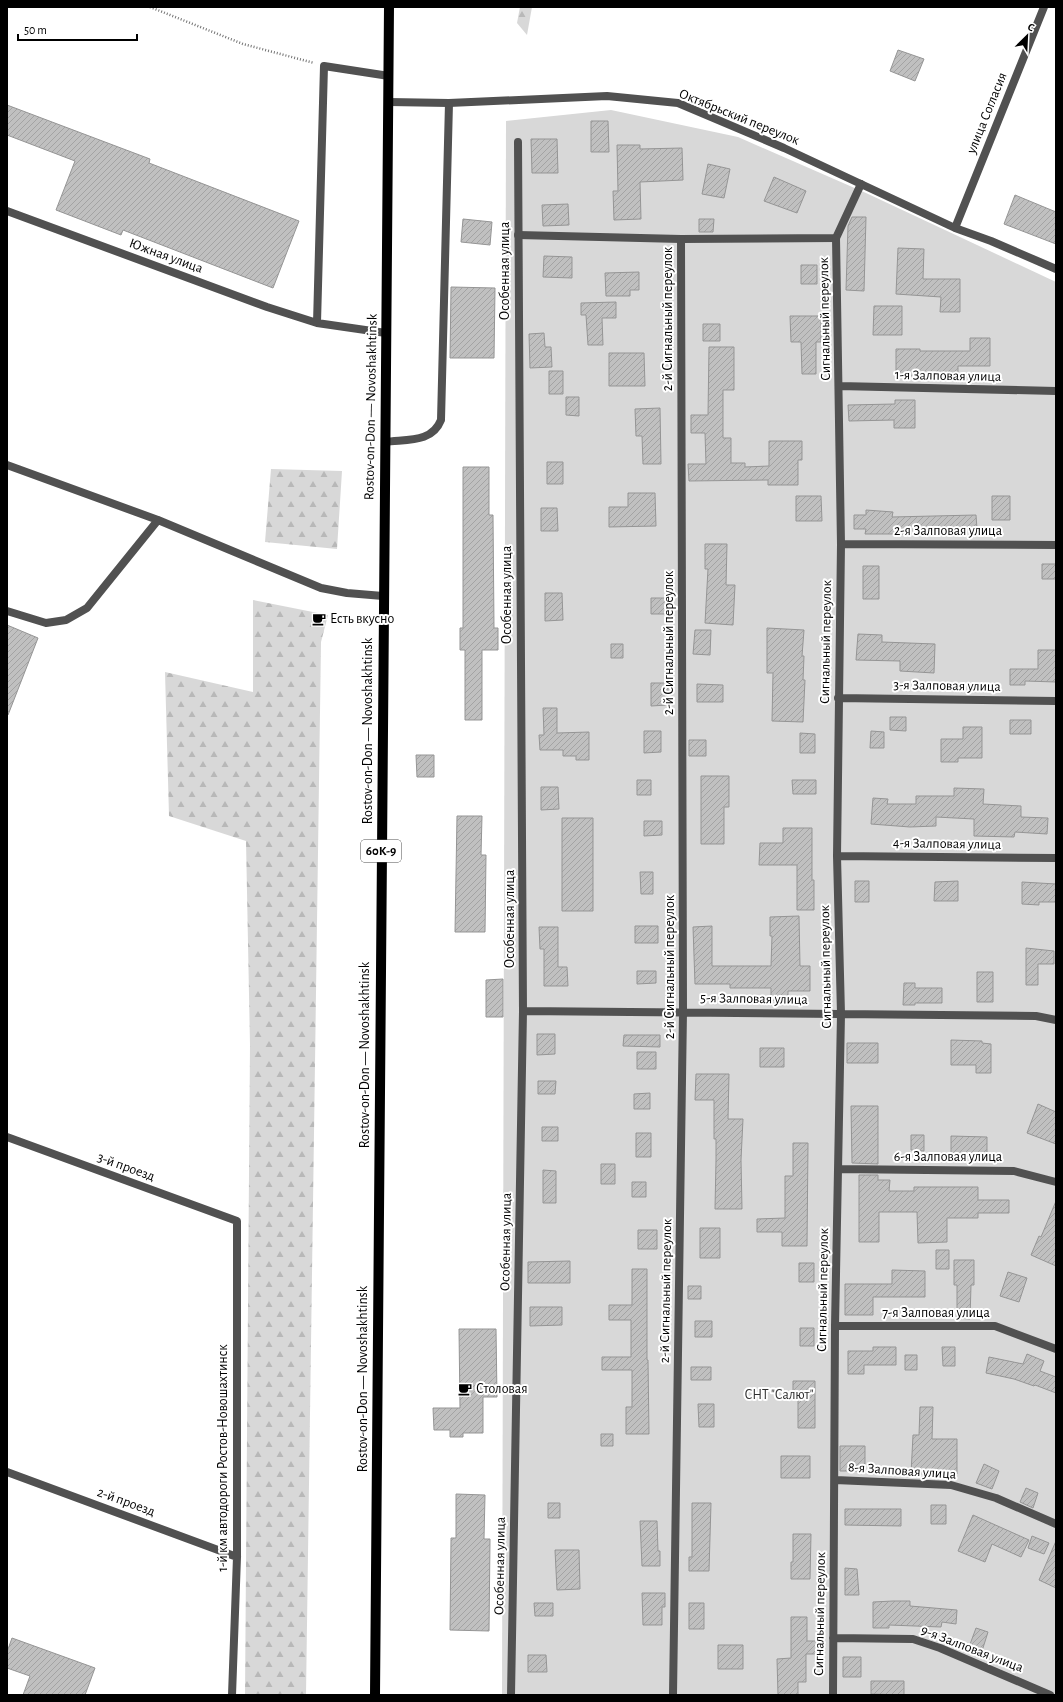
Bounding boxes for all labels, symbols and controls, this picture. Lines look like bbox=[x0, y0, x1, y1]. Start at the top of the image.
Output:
scale bar bbox=[18, 16, 137, 42]
north arrow bbox=[1007, 16, 1047, 56]
text: С bbox=[1026, 21, 1036, 34]
text: 50 m bbox=[24, 24, 47, 36]
street label: улица Согласия bbox=[964, 70, 1010, 157]
street label: Октябрьский переулок bbox=[677, 86, 802, 148]
street label: Особенная улица bbox=[498, 221, 512, 320]
street label: Южная улица bbox=[127, 236, 205, 276]
street label: 2-й Сигнальный переулок bbox=[661, 246, 675, 391]
street label: Сигнальный переулок bbox=[817, 256, 833, 381]
street label: Rostov-on-Don — Novoshakhtinsk bbox=[362, 313, 380, 500]
street label: 1-я Залповая улица bbox=[895, 368, 1002, 384]
street label: 2-я Залповая улица bbox=[894, 524, 1003, 538]
street label: Особенная улица bbox=[500, 545, 514, 644]
street label: 2-й Сигнальный переулок bbox=[662, 570, 676, 715]
street label: Сигнальный переулок bbox=[818, 579, 834, 704]
cafe icon: Есть вкусно bbox=[311, 611, 327, 627]
place label: Есть вкусно bbox=[330, 612, 395, 626]
street label: Rostov-on-Don — Novoshakhtinsk bbox=[361, 637, 375, 824]
street label: 3-я Залповая улица bbox=[893, 678, 1002, 694]
street label: 4-я Залповая улица bbox=[893, 836, 1002, 852]
road number: 60К-9 bbox=[361, 840, 401, 862]
street label: Особенная улица bbox=[503, 869, 517, 968]
street label: 2-й Сигнальный переулок bbox=[663, 894, 677, 1039]
street label: Сигнальный переулок bbox=[818, 904, 834, 1029]
street label: Rostov-on-Don — Novoshakhtinsk bbox=[358, 961, 372, 1148]
street label: 5-я Залповая улица bbox=[700, 991, 809, 1007]
street label: 3-й проезд bbox=[95, 1150, 157, 1184]
street label: 6-я Залповая улица bbox=[894, 1150, 1003, 1164]
street label: Особенная улица bbox=[498, 1192, 514, 1291]
street label: 2-й Сигнальный переулок bbox=[658, 1218, 674, 1363]
street label: Сигнальный переулок bbox=[815, 1227, 831, 1352]
street label: Rostov-on-Don — Novoshakhtinsk bbox=[356, 1285, 370, 1472]
street label: 7-я Залповая улица bbox=[882, 1306, 990, 1320]
street label: 1-й км автодороги Ростов-Новошахтинск bbox=[216, 1344, 230, 1572]
cafe icon: Столовая bbox=[457, 1381, 473, 1397]
place label: Столовая bbox=[476, 1382, 528, 1396]
park label: СНТ "Салют" bbox=[744, 1388, 814, 1402]
street label: 8-я Залповая улица bbox=[847, 1460, 957, 1482]
street label: 2-й проезд bbox=[95, 1485, 157, 1519]
street label: Особенная улица bbox=[492, 1516, 508, 1615]
street label: Сигнальный переулок bbox=[812, 1551, 828, 1676]
street label: 9-я Залповая улица bbox=[919, 1623, 1026, 1675]

